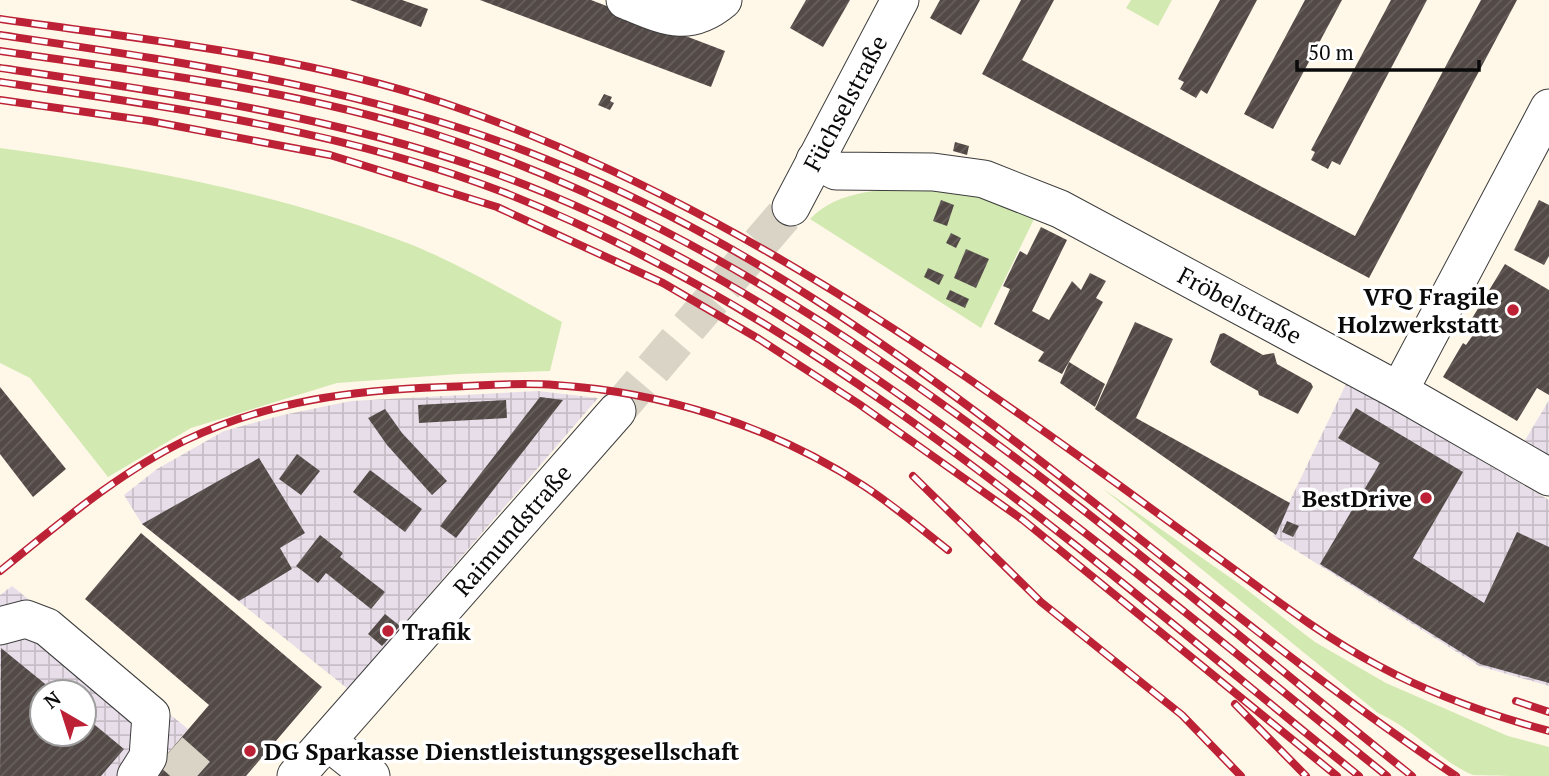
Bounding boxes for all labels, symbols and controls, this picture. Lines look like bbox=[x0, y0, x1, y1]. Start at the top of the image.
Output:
scale bar bbox=[1297, 28, 1479, 72]
street label: Füchselstraße bbox=[796, 29, 894, 177]
text: 50 m bbox=[1308, 38, 1354, 66]
street label: Fröbelstraße bbox=[1172, 259, 1308, 351]
place label: VFQ Fragile Holzwerkstatt bbox=[1338, 280, 1499, 340]
marker: VFQ Fragile Holzwerkstatt bbox=[1505, 302, 1521, 318]
street label: Raimundstraße bbox=[446, 457, 578, 603]
place label: BestDrive bbox=[1302, 482, 1412, 514]
marker: BestDrive bbox=[1418, 490, 1434, 506]
place label: Trafik bbox=[402, 615, 471, 647]
marker: Trafik bbox=[380, 623, 396, 639]
north arrow bbox=[28, 678, 98, 748]
text: N bbox=[39, 685, 66, 714]
place label: DG Sparkasse Dienstleistungsgesellschaft bbox=[264, 735, 740, 767]
marker: DG Sparkasse Dienstleistungsgesellschaft bbox=[242, 743, 258, 759]

